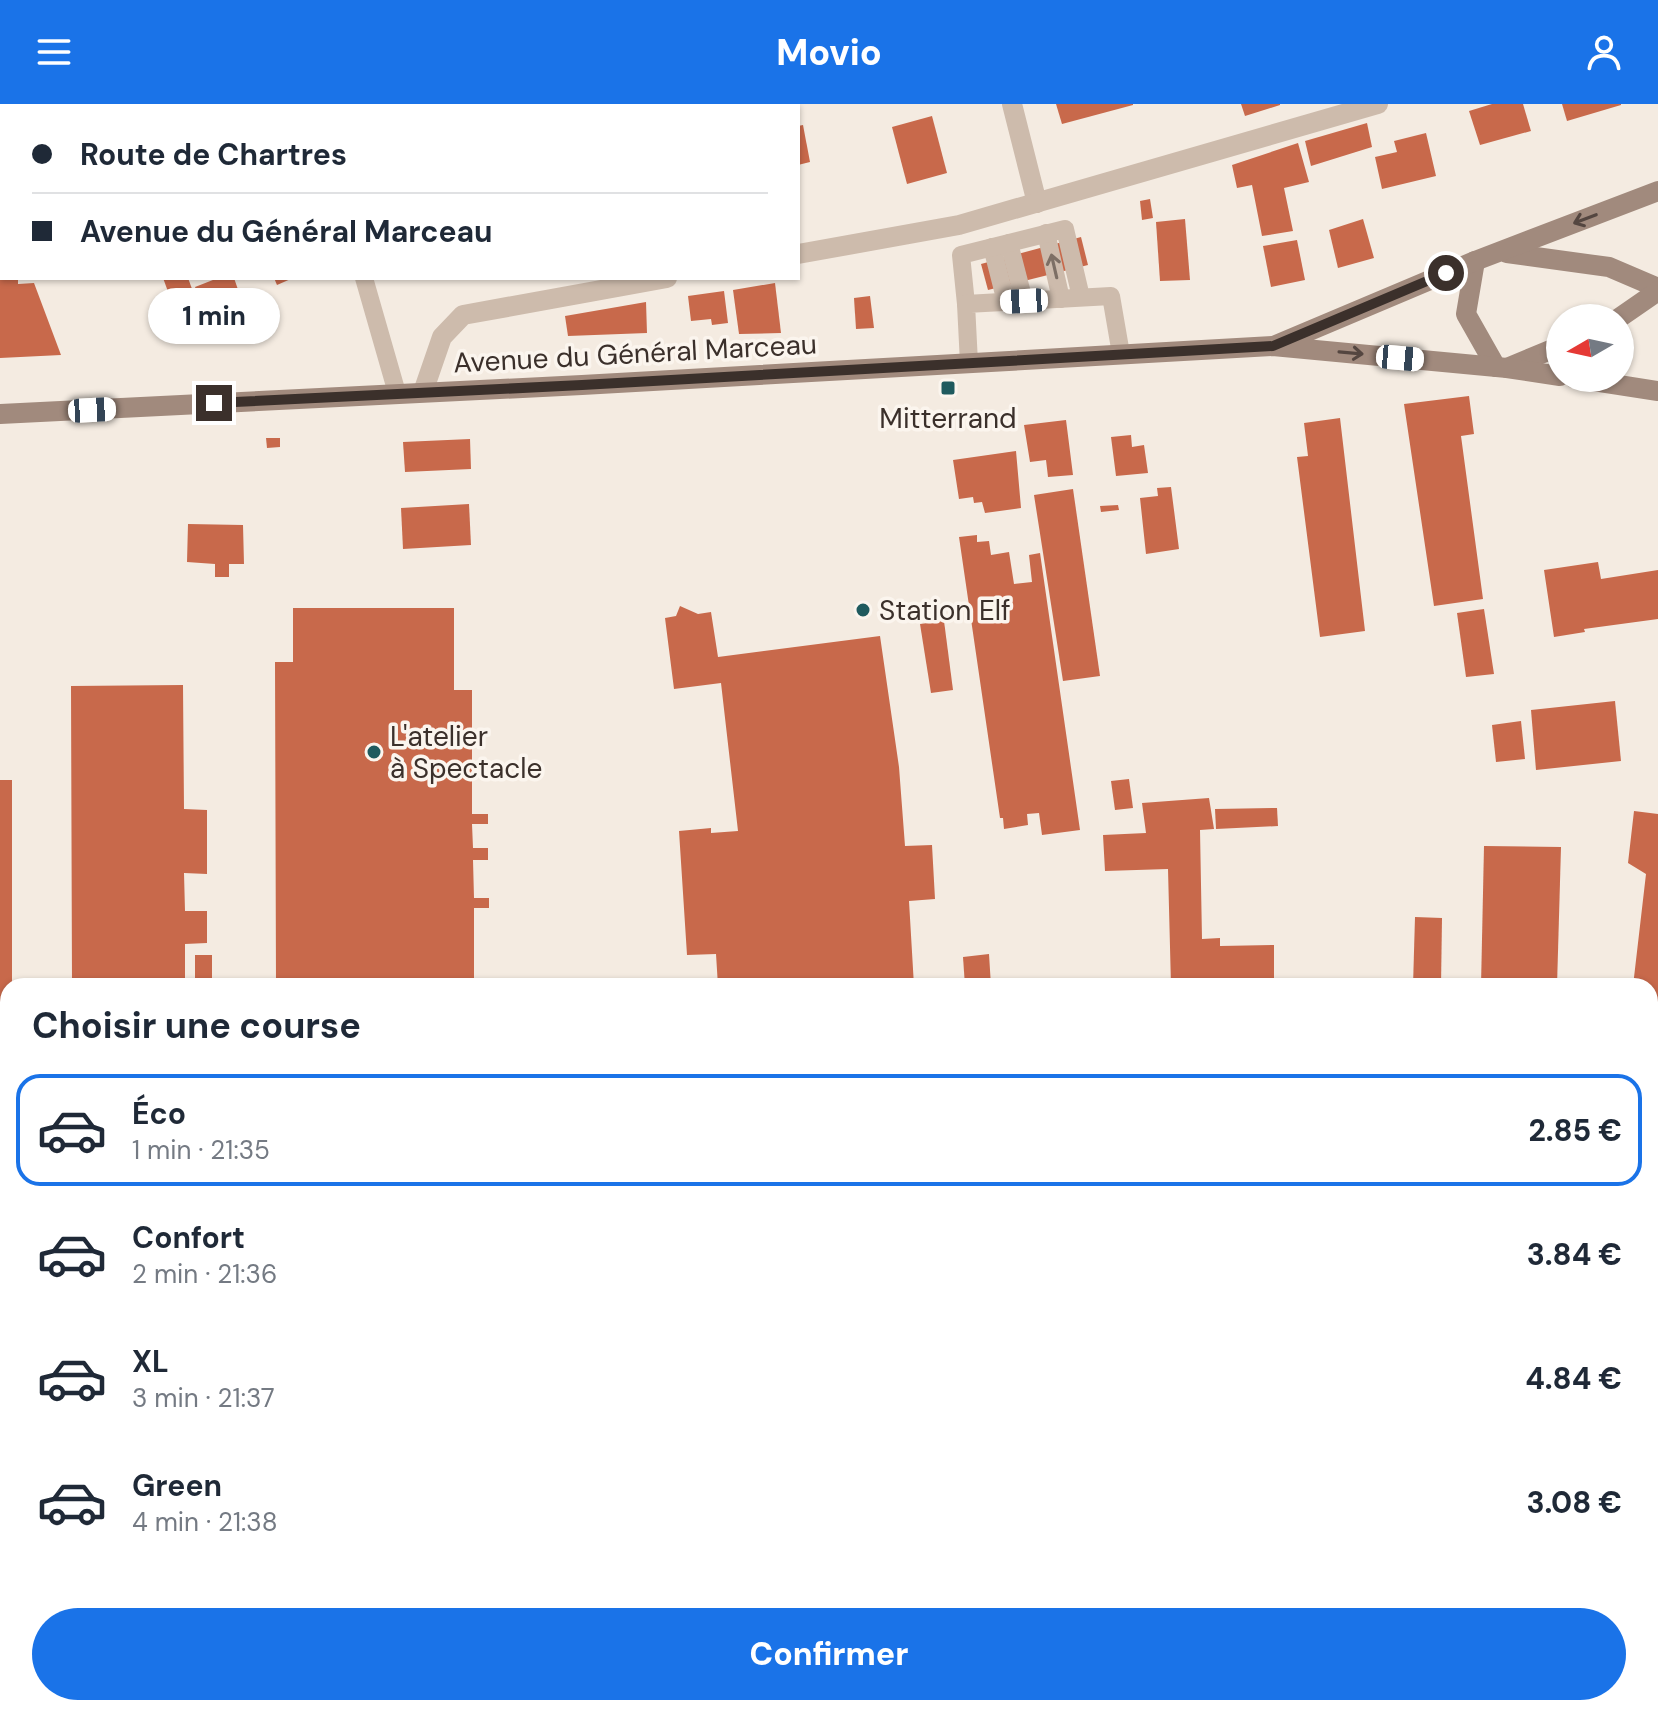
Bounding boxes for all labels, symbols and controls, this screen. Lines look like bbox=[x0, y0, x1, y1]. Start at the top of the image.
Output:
text: Movio bbox=[776, 29, 882, 76]
icon: menu bbox=[32, 30, 76, 74]
icon: person bbox=[1582, 30, 1626, 74]
text: Route de Chartres bbox=[80, 135, 347, 174]
text: Avenue du Général Marceau bbox=[80, 212, 493, 251]
one-way arrow bbox=[1573, 213, 1598, 227]
one-way arrow bbox=[1046, 254, 1061, 279]
route start bbox=[1428, 255, 1464, 291]
callout: 1 min bbox=[148, 287, 280, 343]
car bbox=[999, 288, 1049, 314]
text: 1 min bbox=[182, 299, 246, 333]
north arrow bbox=[1546, 304, 1634, 392]
map controls bbox=[1546, 304, 1634, 392]
street label: Avenue du Général Marceau bbox=[452, 326, 818, 381]
car bbox=[1375, 344, 1425, 372]
one-way arrow bbox=[1337, 346, 1364, 361]
marker: Mitterrand bbox=[939, 379, 957, 397]
route end bbox=[196, 385, 232, 421]
car bbox=[67, 397, 117, 423]
place label: Mitterrand bbox=[879, 400, 1017, 437]
place label: Station Elf bbox=[879, 592, 1010, 629]
marker: Station Elf bbox=[854, 601, 872, 619]
place label: L'atelier à Spectacle bbox=[390, 718, 542, 787]
marker: L'atelier à Spectacle bbox=[365, 743, 383, 761]
text: Choisir une course bbox=[32, 1002, 361, 1049]
icon: car bbox=[36, 1094, 108, 1166]
text: Éco bbox=[132, 1094, 186, 1133]
text: 2.85 € bbox=[1528, 1111, 1622, 1150]
text: 1 min · 21:35 bbox=[132, 1133, 270, 1167]
icon: car bbox=[36, 1218, 108, 1290]
text: Confort bbox=[132, 1218, 245, 1257]
text: 3.84 € bbox=[1527, 1235, 1622, 1274]
text: 2 min · 21:36 bbox=[132, 1257, 277, 1291]
icon: car bbox=[36, 1342, 108, 1414]
text: XL bbox=[132, 1342, 169, 1381]
text: 4.84 € bbox=[1525, 1359, 1622, 1398]
text: 3 min · 21:37 bbox=[132, 1381, 275, 1415]
icon: car bbox=[36, 1466, 108, 1538]
text: Green bbox=[132, 1466, 222, 1505]
text: 3.08 € bbox=[1526, 1483, 1622, 1522]
text: 4 min · 21:38 bbox=[132, 1505, 278, 1539]
button: Confirmer bbox=[32, 1608, 1626, 1700]

